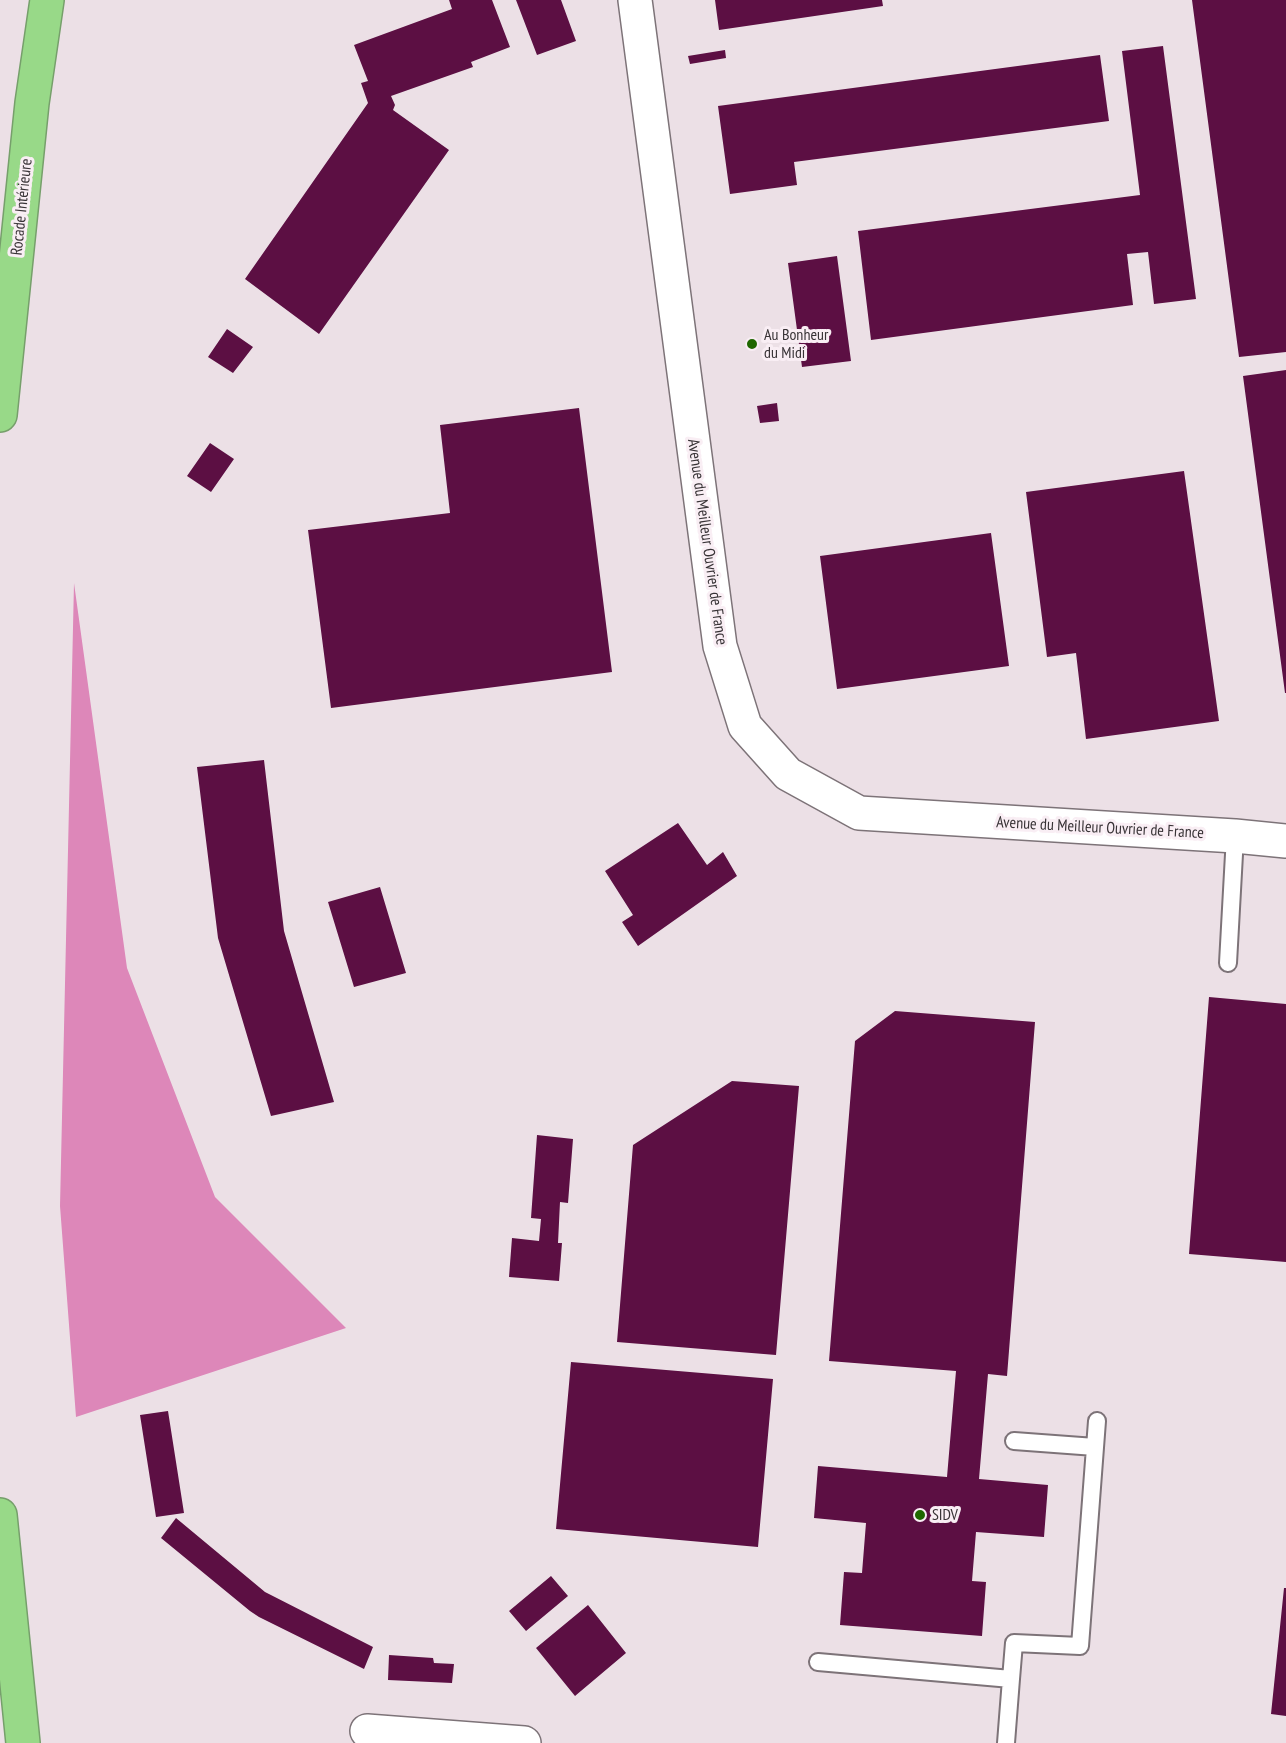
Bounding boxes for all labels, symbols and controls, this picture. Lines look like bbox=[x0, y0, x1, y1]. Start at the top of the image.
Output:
street label: Rocade Intérieure bbox=[7, 158, 37, 256]
place label: Au Bonheur du Midi bbox=[764, 325, 828, 363]
marker: Au Bonheur du Midi bbox=[745, 337, 759, 351]
street label: Avenue du Meilleur Ouvrier de France bbox=[683, 438, 731, 646]
street label: Avenue du Meilleur Ouvrier de France bbox=[996, 813, 1204, 843]
place label: SIDV bbox=[932, 1505, 958, 1525]
marker: SIDV bbox=[913, 1508, 927, 1522]

